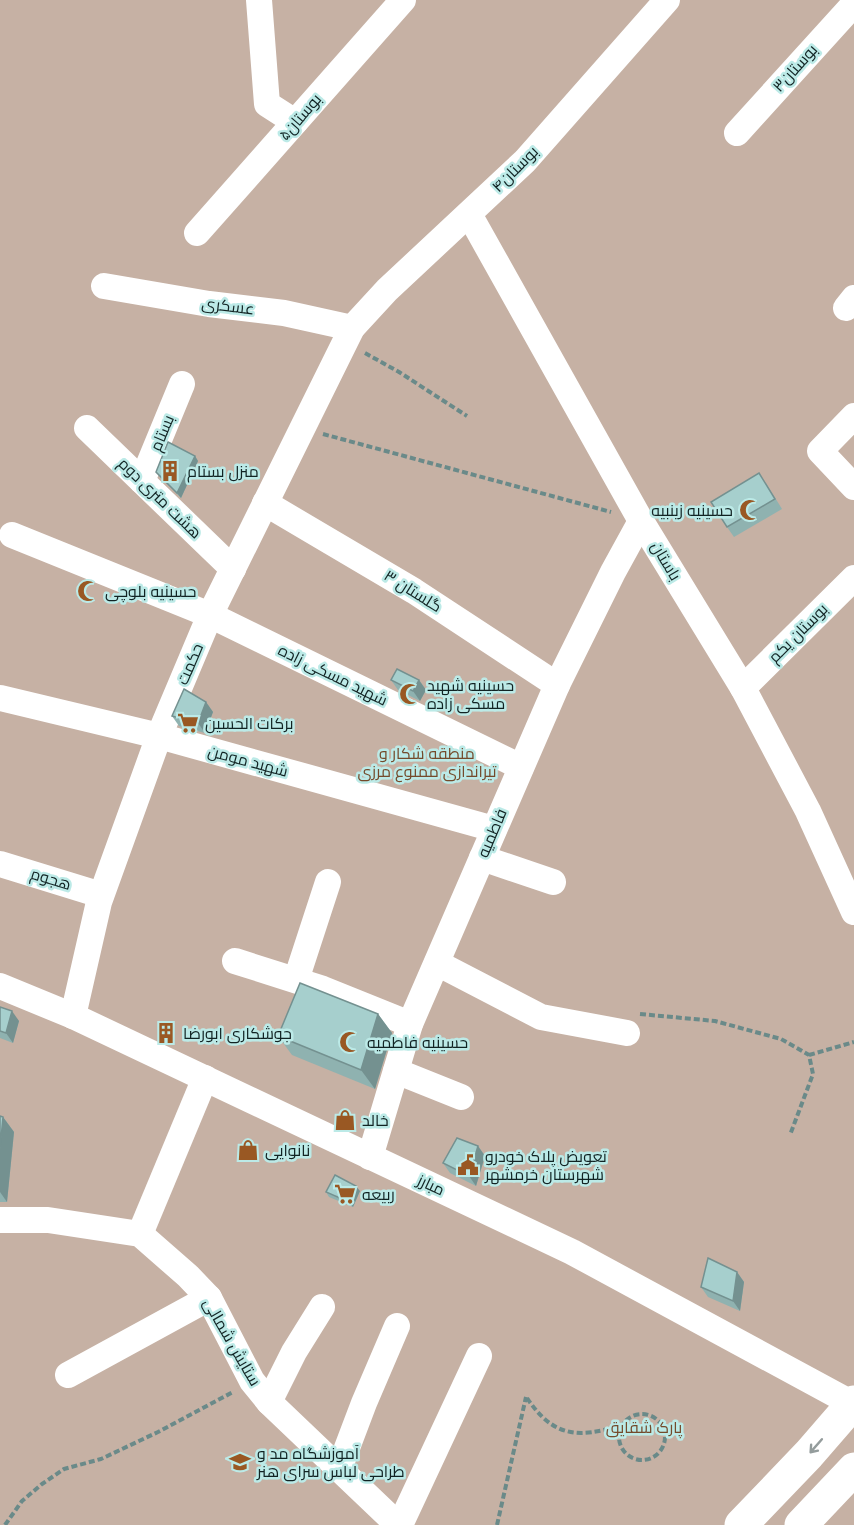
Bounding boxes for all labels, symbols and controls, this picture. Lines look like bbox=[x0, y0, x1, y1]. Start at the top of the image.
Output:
street label: بوستان۳ bbox=[769, 40, 822, 96]
street label: بوستان۵ bbox=[275, 90, 326, 145]
street label: بوستان۴ bbox=[488, 142, 543, 197]
street label: عسکری bbox=[200, 293, 255, 320]
street label: بستام bbox=[146, 412, 180, 455]
street label: هشت متری دوم bbox=[113, 454, 205, 544]
building icon: منزل بستام bbox=[158, 459, 182, 483]
place label: منزل بستام bbox=[187, 462, 259, 483]
mosque icon: حسینیه زینبیه bbox=[738, 498, 762, 522]
place label: حسینیه زینبیه bbox=[651, 501, 733, 520]
street label: باستان bbox=[646, 538, 685, 585]
street label: گلستان ۳ bbox=[380, 566, 445, 617]
mosque icon: حسینیه بلوچی bbox=[76, 579, 100, 603]
place label: حسینیه بلوچی bbox=[105, 582, 196, 603]
street label: بوستان یکم bbox=[764, 599, 833, 668]
street label: حکمت bbox=[173, 640, 207, 688]
street label: شهید مسکی زاده bbox=[275, 640, 391, 711]
place label: حسینیه شهید مسکی زاده bbox=[427, 676, 514, 714]
mosque icon: حسینیه شهید مسکی زاده bbox=[398, 682, 422, 706]
supermarket icon: برکات الحسین bbox=[176, 711, 200, 735]
place label: برکات الحسین bbox=[205, 714, 293, 734]
street label: شهید مومن bbox=[206, 741, 290, 782]
park label: منطقه شکار و تیراندازی ممنوع مرزی bbox=[357, 744, 497, 783]
street label: فاطمیه bbox=[473, 806, 511, 860]
street label: هجوم bbox=[28, 864, 74, 896]
building icon: جوشکاری ابورضا bbox=[154, 1021, 178, 1045]
place label: جوشکاری ابورضا bbox=[183, 1024, 292, 1044]
mosque icon: حسینیه فاطمیه bbox=[338, 1030, 362, 1054]
place label: حسینیه فاطمیه bbox=[367, 1033, 468, 1052]
shop icon: خالد bbox=[333, 1108, 357, 1132]
place label: خالد bbox=[362, 1111, 389, 1130]
shop icon: نانوایی bbox=[236, 1138, 260, 1162]
place label: نانوایی bbox=[265, 1141, 310, 1161]
place label: تعویض پلاک خودرو شهرستان خرمشهر bbox=[484, 1147, 608, 1185]
public building icon: تعویض پلاک خودرو شهرستان خرمشهر bbox=[456, 1153, 480, 1177]
street label: مبارز bbox=[413, 1170, 448, 1200]
supermarket icon: ربیعه bbox=[333, 1182, 357, 1206]
place label: ربیعه bbox=[362, 1185, 395, 1204]
street label: ستایش شمالی bbox=[198, 1295, 265, 1390]
park label: پارک شقایق bbox=[606, 1418, 683, 1439]
one-way arrow bbox=[809, 1438, 823, 1453]
place label: آموزشگاه مد و طراحی لباس سرای هنر bbox=[256, 1444, 405, 1482]
school or university icon: آموزشگاه مد و طراحی لباس سرای هنر bbox=[228, 1450, 252, 1474]

